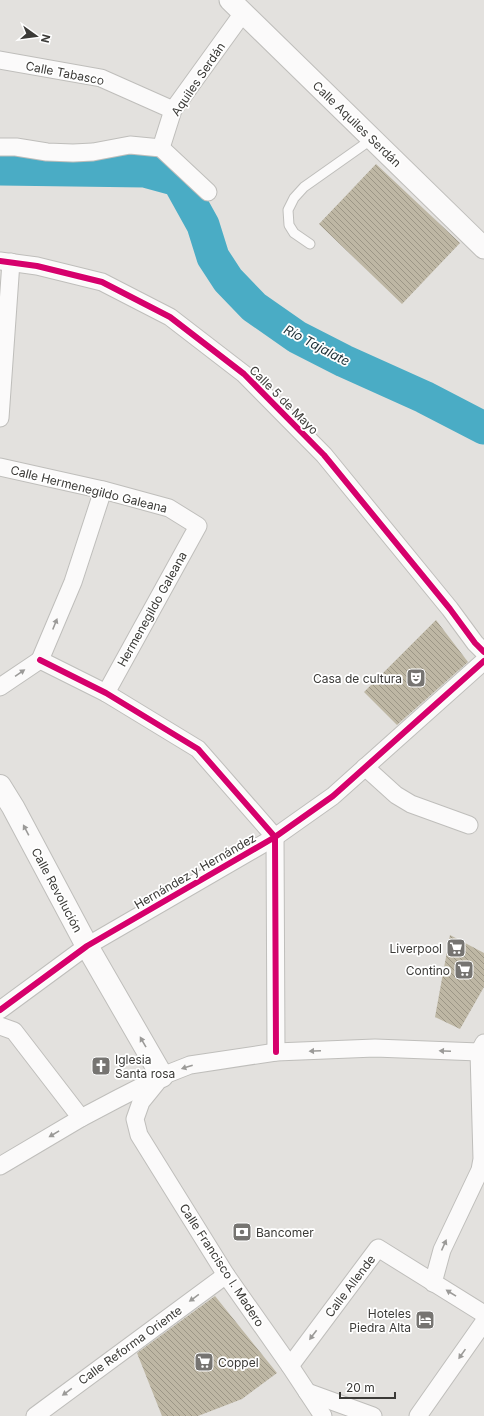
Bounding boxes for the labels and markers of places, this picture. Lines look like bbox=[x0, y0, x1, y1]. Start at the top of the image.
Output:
theatre icon: Casa de cultura bbox=[405, 667, 427, 689]
place label: Casa de cultura bbox=[313, 671, 402, 686]
supermarket icon: Liverpool bbox=[445, 937, 467, 959]
place label: Liverpool bbox=[389, 941, 442, 956]
supermarket icon: Contino bbox=[453, 959, 475, 981]
place label: Contino bbox=[406, 963, 450, 978]
place label: Iglesia Santa rosa bbox=[115, 1052, 175, 1081]
church icon: Iglesia Santa rosa bbox=[90, 1055, 112, 1077]
bank icon: Bancomer bbox=[231, 1221, 253, 1243]
place label: Bancomer bbox=[256, 1225, 314, 1240]
place label: Hoteles Piedra Alta bbox=[349, 1306, 411, 1335]
hotel icon: Hoteles Piedra Alta bbox=[414, 1309, 436, 1331]
supermarket icon: Coppel bbox=[193, 1351, 215, 1373]
place label: Coppel bbox=[218, 1355, 259, 1370]

